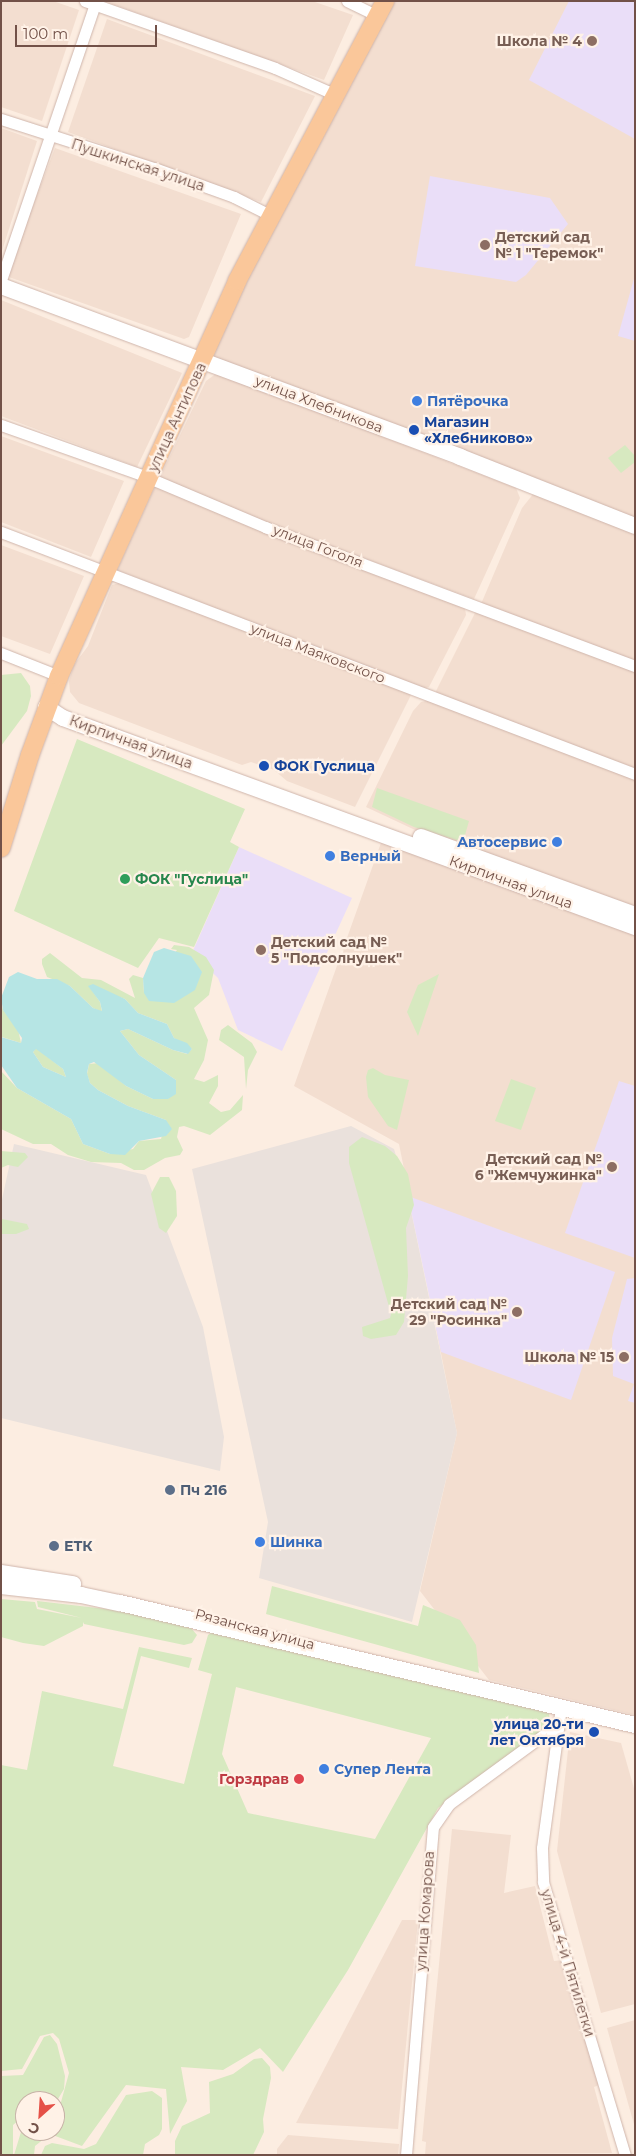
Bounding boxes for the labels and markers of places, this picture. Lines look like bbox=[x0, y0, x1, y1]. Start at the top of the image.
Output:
place label: Школа № 4 bbox=[496, 33, 582, 49]
marker: Школа № 4 bbox=[586, 35, 598, 47]
place label: Детский сад № 1 "Теремок" bbox=[495, 229, 603, 262]
marker: Детский сад № 1 "Теремок" bbox=[479, 239, 491, 251]
place label: Пятёрочка bbox=[427, 393, 508, 409]
marker: Пятёрочка bbox=[411, 395, 423, 407]
place label: Магазин «Хлебниково» bbox=[424, 414, 533, 447]
marker: Магазин «Хлебниково» bbox=[408, 424, 420, 436]
place label: ФОК Гуслица bbox=[274, 758, 375, 774]
marker: ФОК Гуслица bbox=[258, 760, 270, 772]
place label: Автосервис bbox=[457, 834, 547, 850]
marker: Автосервис bbox=[551, 836, 563, 848]
place label: Верный bbox=[340, 848, 401, 864]
marker: Верный bbox=[324, 850, 336, 862]
place label: ФОК "Гуслица" bbox=[135, 871, 248, 887]
marker: ФОК "Гуслица" bbox=[119, 873, 131, 885]
place label: Детский сад № 5 "Подсолнушек" bbox=[271, 934, 402, 966]
marker: Детский сад № 5 "Подсолнушек" bbox=[255, 944, 267, 956]
place label: Детский сад № 6 "Жемчужинка" bbox=[475, 1151, 602, 1184]
marker: Детский сад № 6 "Жемчужинка" bbox=[606, 1161, 618, 1173]
place label: Детский сад № 29 "Росинка" bbox=[391, 1296, 507, 1328]
marker: Детский сад № 29 "Росинка" bbox=[511, 1306, 523, 1318]
place label: Школа № 15 bbox=[524, 1349, 614, 1365]
marker: Школа № 15 bbox=[618, 1351, 630, 1363]
place label: Пч 216 bbox=[180, 1482, 227, 1498]
marker: Пч 216 bbox=[164, 1484, 176, 1496]
place label: Шинка bbox=[270, 1534, 322, 1550]
marker: Шинка bbox=[254, 1536, 266, 1548]
place label: ЕТК bbox=[64, 1538, 93, 1554]
marker: ЕТК bbox=[48, 1540, 60, 1552]
place label: улица 20-ти лет Октября bbox=[490, 1716, 584, 1748]
marker: улица 20-ти лет Октября bbox=[588, 1726, 600, 1738]
place label: Супер Лента bbox=[334, 1761, 431, 1777]
marker: Супер Лента bbox=[318, 1763, 330, 1775]
place label: Горздрав bbox=[219, 1771, 289, 1787]
marker: Горздрав bbox=[293, 1773, 305, 1785]

